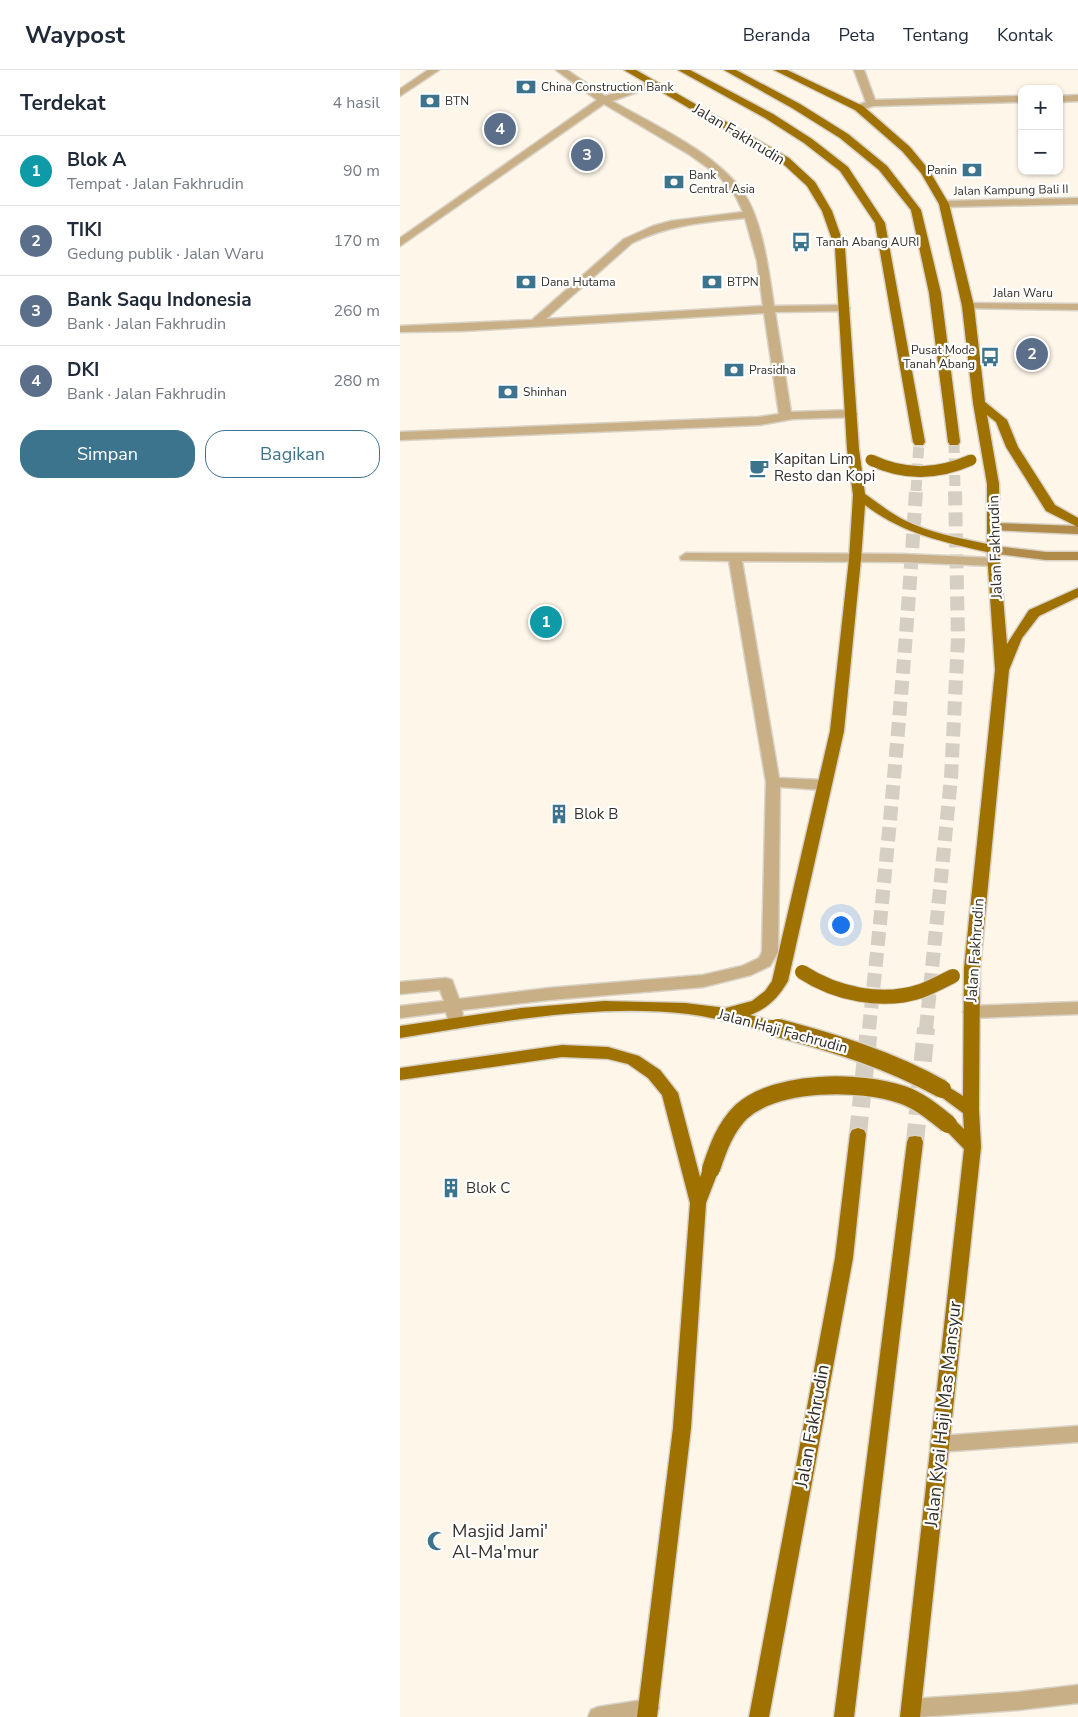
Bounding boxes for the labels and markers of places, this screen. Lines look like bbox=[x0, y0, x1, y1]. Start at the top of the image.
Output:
bank icon: China Construction Bank bbox=[515, 76, 537, 98]
place label: China Construction Bank bbox=[541, 79, 674, 95]
bank icon: BTN bbox=[419, 90, 441, 112]
place label: BTN bbox=[445, 93, 469, 109]
pin: 4 bbox=[484, 110, 516, 148]
pin: 3 bbox=[571, 136, 603, 174]
bank icon: Panin bbox=[961, 159, 983, 181]
place label: Panin bbox=[927, 162, 957, 178]
place label: Bank Central Asia bbox=[689, 167, 755, 197]
bank icon: Bank Central Asia bbox=[663, 171, 685, 193]
bus stop icon: Tanah Abang AURI bbox=[790, 231, 812, 253]
place label: Tanah Abang AURI bbox=[816, 234, 919, 250]
bank icon: Dana Hutama bbox=[515, 271, 537, 293]
bank icon: BTPN bbox=[701, 271, 723, 293]
place label: Dana Hutama bbox=[541, 274, 616, 290]
place label: BTPN bbox=[727, 274, 759, 290]
pin: 2 bbox=[1016, 335, 1048, 373]
place label: Pusat Mode Tanah Abang bbox=[903, 342, 975, 372]
bus stop icon: Pusat Mode Tanah Abang bbox=[979, 346, 1001, 368]
bank icon: Prasidha bbox=[723, 359, 745, 381]
place label: Prasidha bbox=[749, 362, 796, 378]
bank icon: Shinhan bbox=[497, 381, 519, 403]
place label: Shinhan bbox=[523, 384, 567, 400]
place label: Kapitan Lim Resto dan Kopi bbox=[774, 449, 875, 486]
cafe icon: Kapitan Lim Resto dan Kopi bbox=[748, 457, 770, 479]
pin: 1 bbox=[530, 603, 562, 641]
building icon: Blok B bbox=[548, 803, 570, 825]
place label: Blok B bbox=[574, 804, 618, 824]
building icon: Blok C bbox=[440, 1177, 462, 1199]
place label: Blok C bbox=[466, 1178, 510, 1198]
place label: Masjid Jami' Al-Ma'mur bbox=[452, 1519, 548, 1564]
mosque icon: Masjid Jami' Al-Ma'mur bbox=[426, 1530, 448, 1552]

